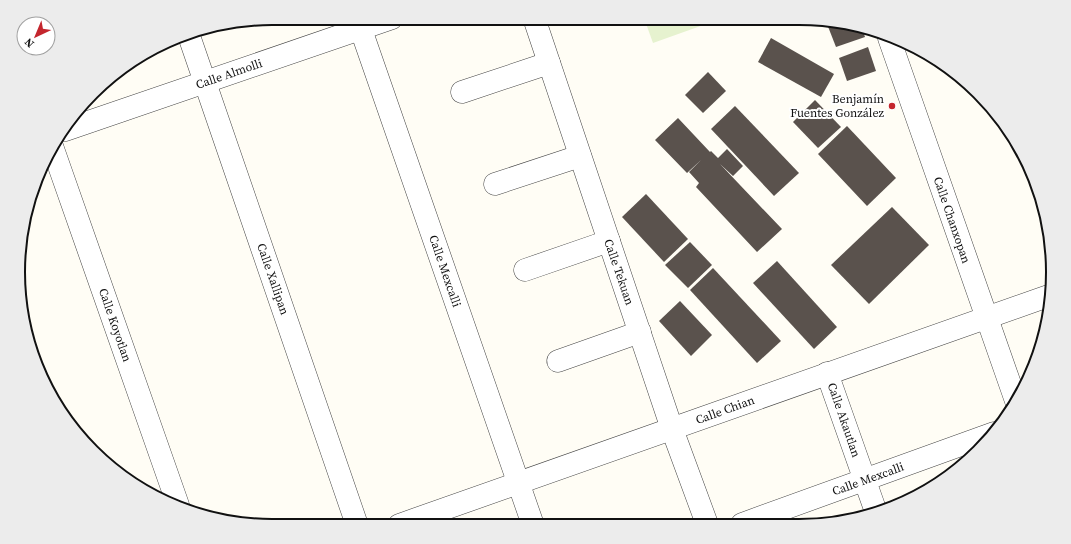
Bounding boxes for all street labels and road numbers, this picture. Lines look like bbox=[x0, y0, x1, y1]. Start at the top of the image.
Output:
street label: Calle Almolli bbox=[194, 55, 265, 93]
street label: Calle Chanxopan bbox=[930, 175, 974, 265]
street label: Calle Mexcalli bbox=[425, 233, 465, 310]
street label: Calle Tekuan bbox=[600, 237, 638, 307]
street label: Calle Xallipan bbox=[253, 241, 293, 317]
street label: Calle Koyotlan bbox=[95, 286, 135, 364]
street label: Calle Akautlan bbox=[824, 380, 864, 460]
street label: Calle Chian bbox=[693, 392, 757, 428]
street label: Calle Mexcalli bbox=[830, 458, 906, 499]

